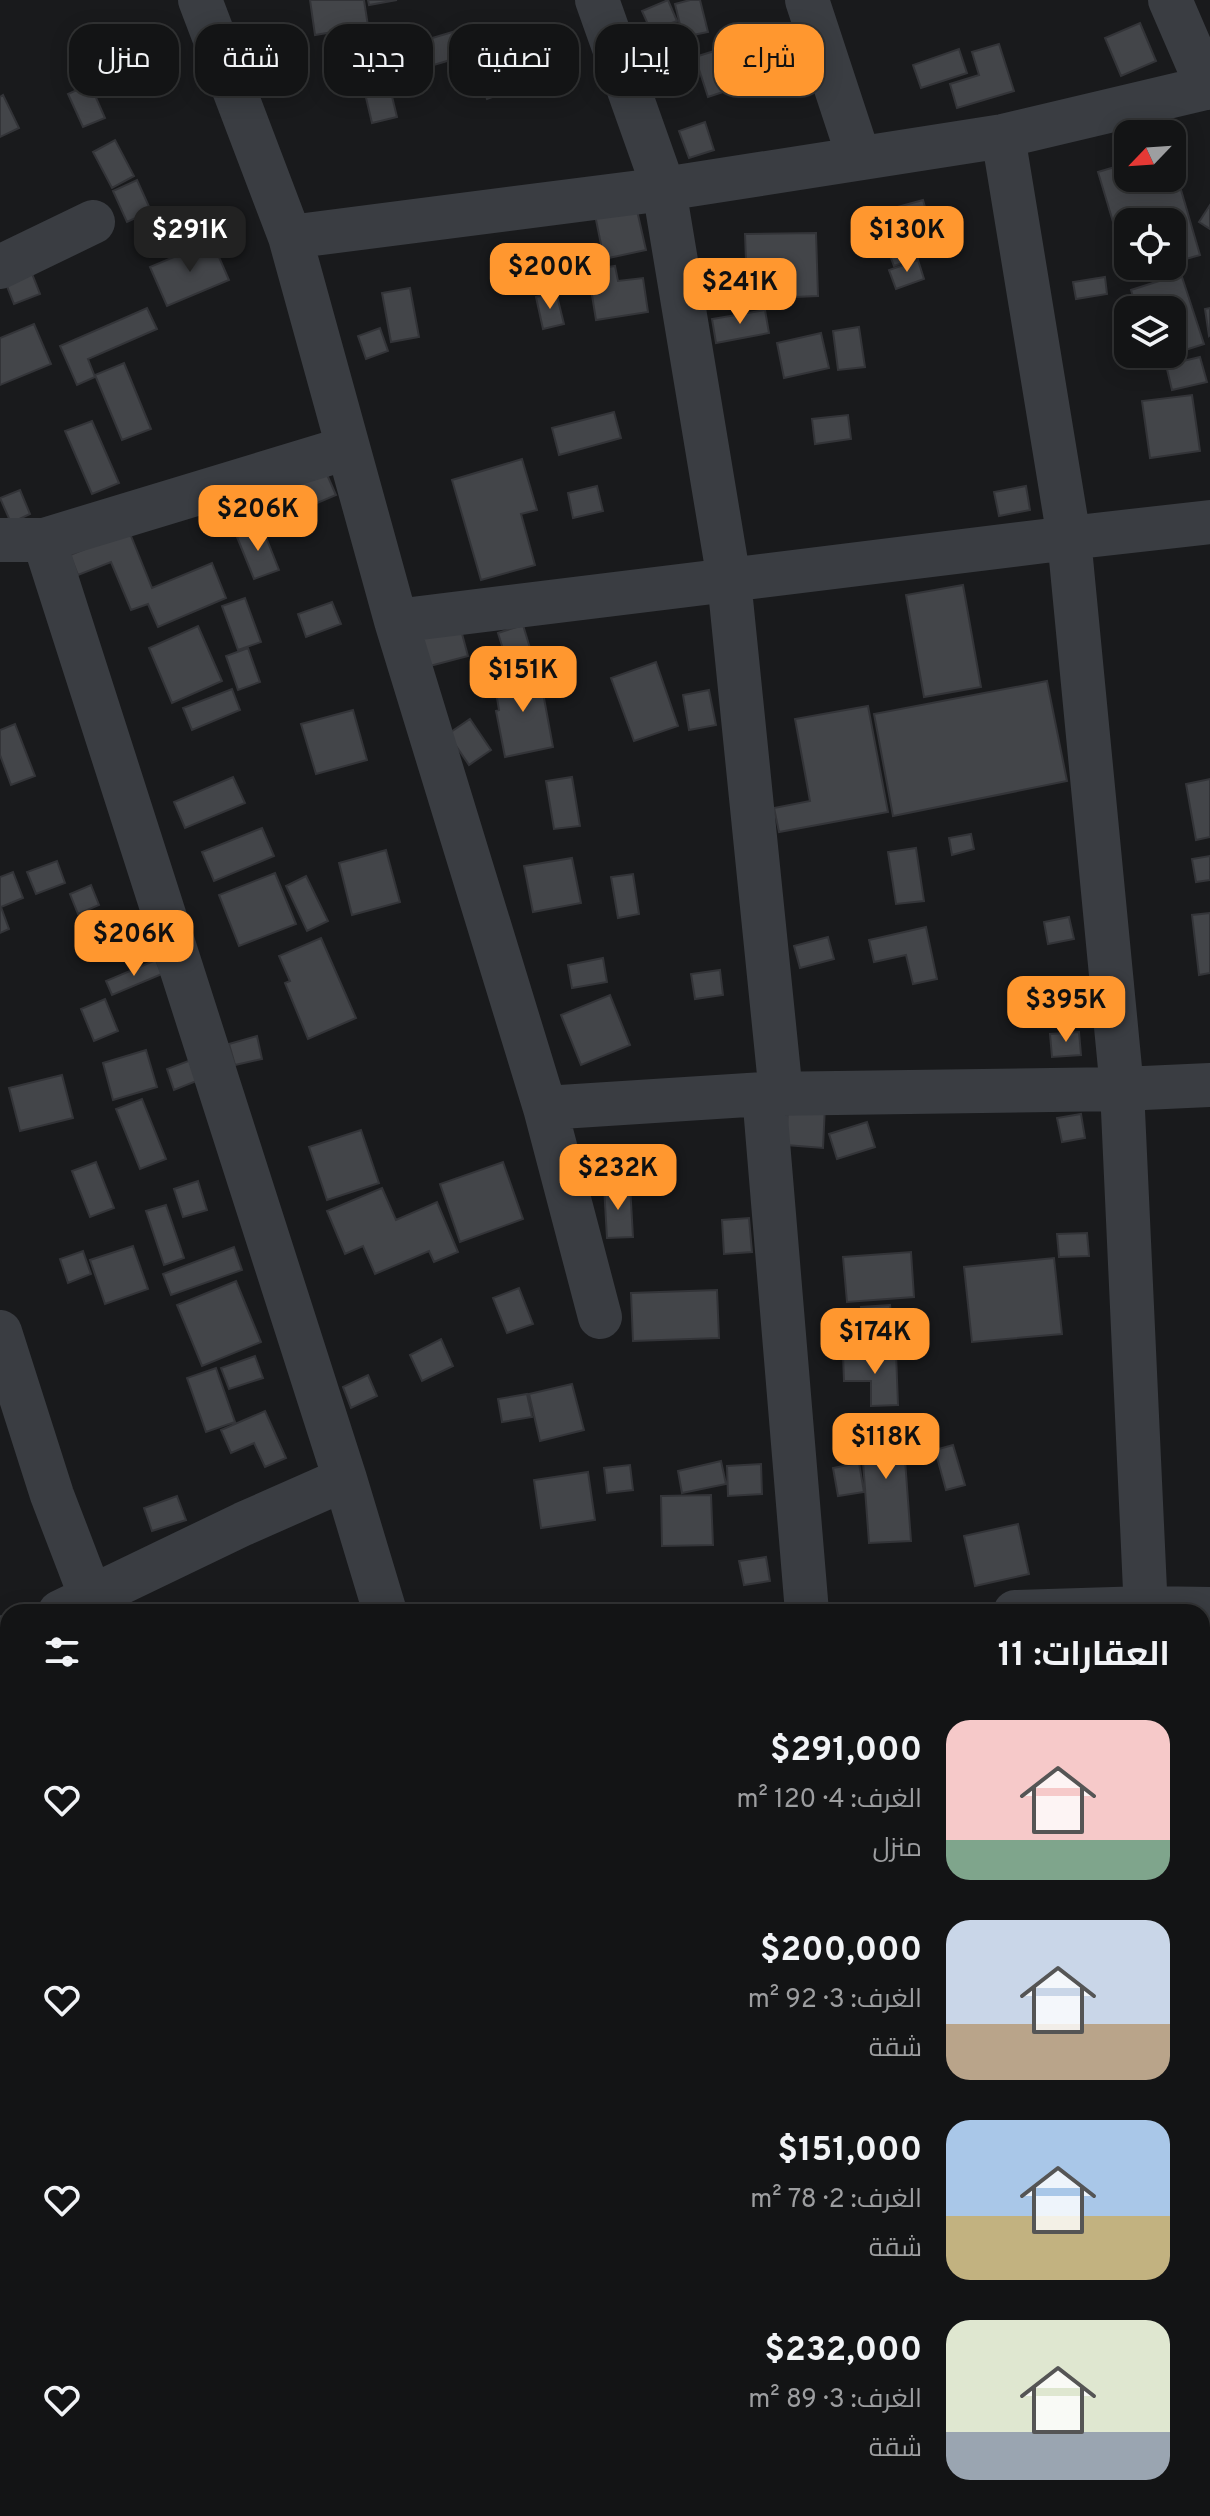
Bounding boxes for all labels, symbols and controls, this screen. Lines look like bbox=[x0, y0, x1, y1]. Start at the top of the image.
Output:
chip: منزل bbox=[69, 24, 179, 96]
chip: شقة bbox=[195, 24, 308, 96]
chip: جديد bbox=[324, 24, 433, 96]
chip: تصفية bbox=[449, 24, 579, 96]
chip: إيجار bbox=[595, 24, 698, 96]
chip: شراء bbox=[714, 24, 824, 96]
north arrow bbox=[1114, 120, 1186, 192]
map controls bbox=[1114, 120, 1186, 368]
pin: $291K bbox=[134, 206, 246, 274]
pin: $130K bbox=[851, 206, 963, 274]
button: locate bbox=[1114, 208, 1186, 280]
text: $291K bbox=[152, 215, 228, 248]
text: $130K bbox=[869, 215, 945, 248]
pin: $200K bbox=[494, 243, 606, 311]
text: $200K bbox=[508, 252, 592, 285]
pin: $241K bbox=[684, 258, 796, 326]
text: $241K bbox=[701, 267, 779, 300]
button: layers bbox=[1114, 296, 1186, 368]
pin: $206K bbox=[202, 485, 314, 553]
text: $206K bbox=[216, 494, 300, 527]
pin: $151K bbox=[467, 646, 579, 714]
text: $151K bbox=[488, 655, 558, 688]
pin: $206K bbox=[78, 910, 190, 978]
text: $206K bbox=[92, 919, 176, 952]
pin: $395K bbox=[1010, 976, 1122, 1044]
text: $395K bbox=[1025, 985, 1107, 1018]
pin: $232K bbox=[562, 1144, 674, 1212]
text: $232K bbox=[578, 1153, 658, 1186]
pin: $174K bbox=[819, 1308, 931, 1376]
text: $174K bbox=[839, 1317, 911, 1350]
pin: $118K bbox=[830, 1413, 942, 1481]
text: $118K bbox=[850, 1422, 922, 1455]
icon: filters bbox=[40, 1630, 84, 1674]
text: العقارات: 11 bbox=[998, 1635, 1170, 1678]
text: $291,000 bbox=[770, 1730, 922, 1773]
icon: home bbox=[1010, 1752, 1106, 1848]
icon: heart bbox=[40, 1778, 84, 1822]
text: الغرف: 4 · 120 m² bbox=[736, 1784, 922, 1817]
text: منزل bbox=[873, 1833, 922, 1866]
text: $200,000 bbox=[760, 1930, 922, 1973]
icon: home bbox=[1010, 1952, 1106, 2048]
icon: heart bbox=[40, 1978, 84, 2022]
text: الغرف: 3 · 92 m² bbox=[748, 1984, 922, 2017]
text: شقة bbox=[869, 2033, 922, 2066]
text: $151,000 bbox=[777, 2130, 922, 2173]
icon: home bbox=[1010, 2152, 1106, 2248]
icon: heart bbox=[40, 2178, 84, 2222]
text: الغرف: 2 · 78 m² bbox=[750, 2184, 922, 2217]
text: شقة bbox=[869, 2233, 922, 2266]
text: $232,000 bbox=[764, 2330, 922, 2373]
icon: home bbox=[1010, 2352, 1106, 2448]
icon: heart bbox=[40, 2378, 84, 2422]
text: الغرف: 3 · 89 m² bbox=[748, 2384, 922, 2417]
text: شقة bbox=[869, 2433, 922, 2466]

